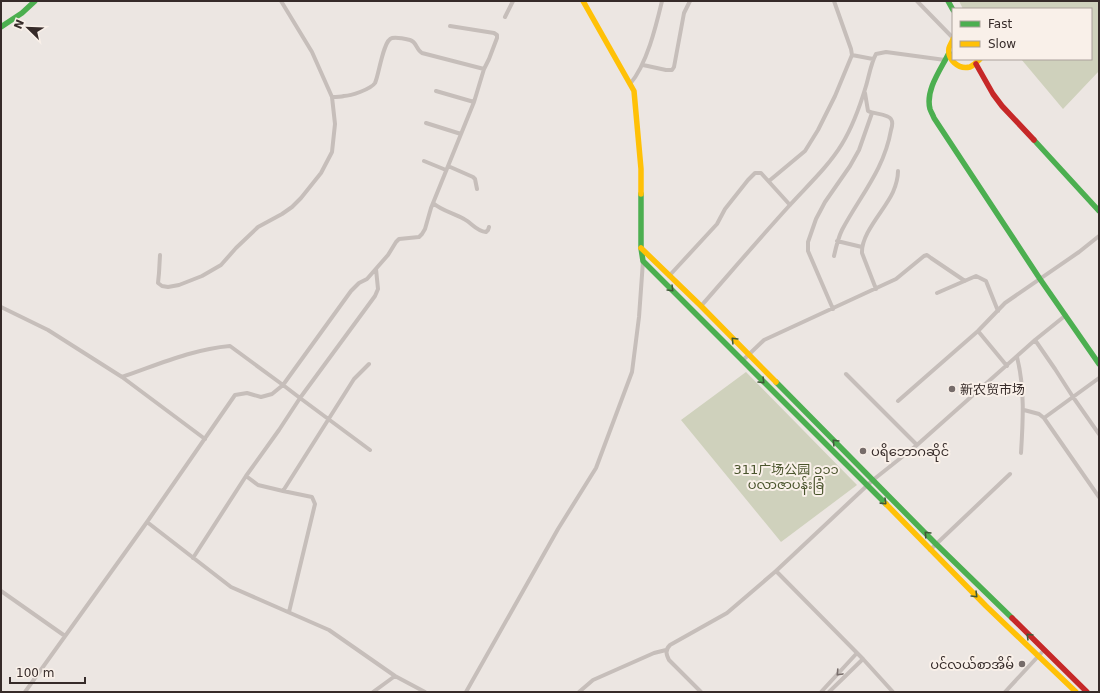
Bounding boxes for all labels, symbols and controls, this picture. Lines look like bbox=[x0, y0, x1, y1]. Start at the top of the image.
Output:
north arrow bbox=[8, 8, 48, 48]
legend bbox=[952, 8, 1092, 60]
text: Fast bbox=[988, 17, 1012, 31]
text: N bbox=[11, 18, 27, 31]
text: Slow bbox=[988, 37, 1016, 51]
one-way arrow bbox=[666, 284, 673, 292]
one-way arrow bbox=[731, 337, 739, 345]
one-way arrow bbox=[757, 376, 765, 384]
place label: 新农贸市场 bbox=[960, 382, 1025, 397]
marker: 新农贸市场 bbox=[947, 384, 957, 394]
one-way arrow bbox=[832, 439, 840, 447]
place label: ပရိဘောဂဆိုင် bbox=[871, 443, 949, 462]
marker: ပရိဘောဂဆိုင် bbox=[858, 446, 868, 456]
park label: 311广场公园 ၃၁၁ ပလာဇာပန်းခြံ bbox=[733, 462, 839, 495]
one-way arrow bbox=[879, 498, 887, 505]
one-way arrow bbox=[924, 531, 931, 539]
one-way arrow bbox=[971, 590, 978, 598]
one-way arrow bbox=[1026, 633, 1034, 640]
place label: ပင်လယ်စာအိမ် bbox=[930, 656, 1014, 672]
scale bar bbox=[10, 659, 85, 685]
marker: ပင်လယ်စာအိမ် bbox=[1017, 659, 1027, 669]
text: 100 m bbox=[16, 666, 54, 680]
one-way arrow bbox=[836, 668, 844, 676]

